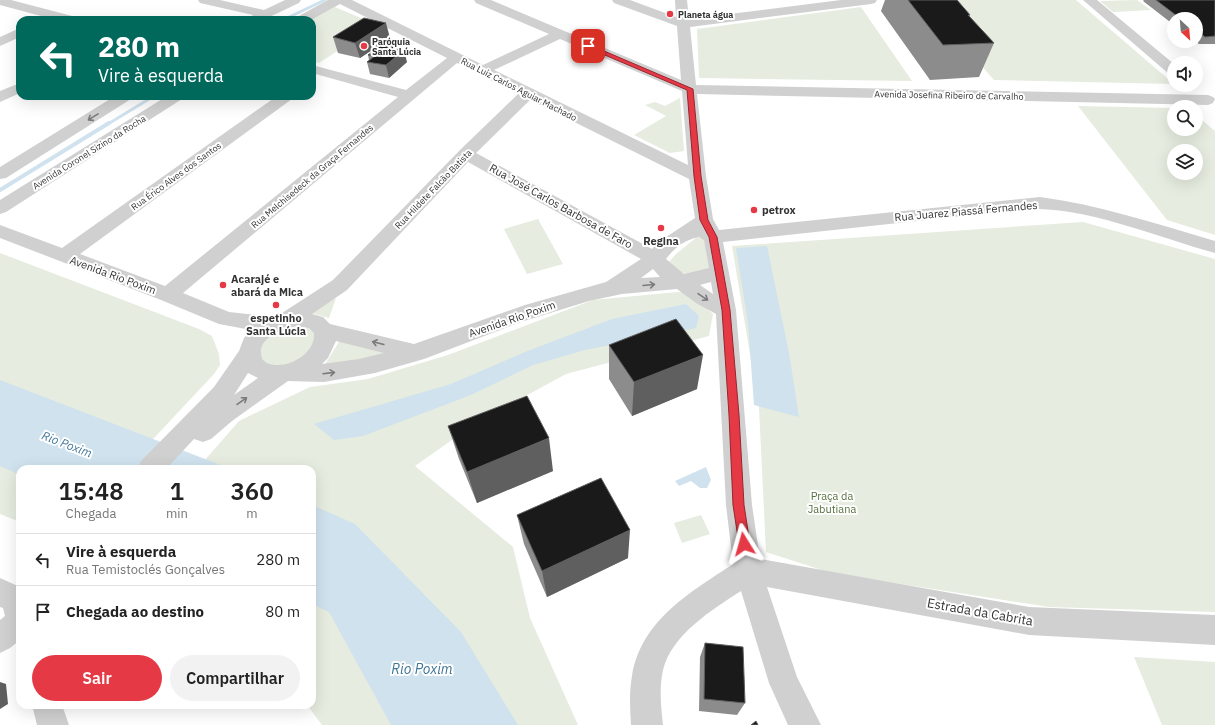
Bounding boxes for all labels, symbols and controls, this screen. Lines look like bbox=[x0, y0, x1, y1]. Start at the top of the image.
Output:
marker: Planeta água bbox=[665, 9, 675, 19]
place label: Planeta água bbox=[678, 9, 733, 20]
north arrow bbox=[1167, 12, 1203, 48]
map controls bbox=[1167, 12, 1203, 180]
text: 280 m bbox=[98, 28, 180, 65]
pin bbox=[571, 29, 605, 63]
icon: left bbox=[32, 32, 84, 84]
icon: arrive bbox=[577, 35, 599, 57]
place label: Paróquia Santa Lúcia bbox=[372, 36, 421, 57]
marker: Paróquia Santa Lúcia bbox=[359, 41, 369, 51]
street label: Rua Luiz Carlos Aguiar Machado bbox=[459, 55, 579, 123]
button: sound bbox=[1167, 56, 1203, 92]
text: Vire à esquerda bbox=[98, 64, 224, 87]
street label: Avenida Josefina Ribeiro de Carvalho bbox=[874, 88, 1024, 102]
button: search bbox=[1167, 100, 1203, 136]
street label: Avenida Coronel Sizino da Rocha bbox=[30, 112, 148, 191]
one-way arrow bbox=[87, 113, 99, 121]
street label: Rua Melchisedeck da Graça Fernandes bbox=[249, 122, 375, 230]
street label: Rua Érico Alves dos Santos bbox=[128, 139, 223, 212]
button: layers bbox=[1167, 144, 1203, 180]
street label: Rua Hildete Falcão Batista bbox=[392, 147, 474, 231]
street label: Rua José Carlos Barbosa de Faro bbox=[487, 161, 635, 251]
street label: Rua Juarez Piassá Fernandes bbox=[894, 198, 1038, 224]
place label: petrox bbox=[762, 203, 796, 217]
marker: petrox bbox=[749, 205, 759, 215]
marker: Regina bbox=[656, 223, 666, 233]
place label: Regina bbox=[643, 234, 679, 248]
street label: Avenida Rio Poxim bbox=[68, 253, 158, 297]
place label: Acarajé e abará da Mica bbox=[231, 272, 303, 299]
marker: Acarajé e abará da Mica bbox=[218, 280, 228, 290]
one-way arrow bbox=[642, 281, 655, 288]
one-way arrow bbox=[697, 294, 709, 302]
street label: Avenida Rio Poxim bbox=[467, 298, 557, 340]
marker: espetinho Santa Lúcia bbox=[271, 300, 281, 310]
place label: espetinho Santa Lúcia bbox=[246, 311, 306, 338]
one-way arrow bbox=[372, 339, 385, 347]
one-way arrow bbox=[322, 369, 335, 376]
one-way arrow bbox=[237, 397, 248, 405]
water label: Rio Poxim bbox=[40, 428, 94, 460]
text: 15:48 bbox=[58, 475, 124, 507]
text: 1 bbox=[170, 475, 184, 507]
text: 360 bbox=[230, 475, 274, 507]
park label: Praça da Jabutiana bbox=[808, 489, 856, 516]
text: Chegada bbox=[66, 505, 116, 522]
text: min bbox=[166, 505, 188, 522]
text: m bbox=[246, 505, 258, 522]
position arrow bbox=[723, 523, 765, 565]
text: Vire à esquerda bbox=[66, 542, 176, 561]
icon: left bbox=[32, 549, 54, 571]
text: 280 m bbox=[256, 550, 300, 569]
text: Rua Temistoclés Gonçalves bbox=[66, 561, 225, 578]
street label: Estrada da Cabrita bbox=[926, 594, 1034, 630]
icon: arrive bbox=[32, 601, 54, 623]
text: Chegada ao destino bbox=[66, 602, 204, 621]
text: 80 m bbox=[265, 602, 300, 621]
button: Sair bbox=[32, 655, 162, 701]
button: Compartilhar bbox=[170, 655, 300, 701]
water label: Rio Poxim bbox=[391, 660, 453, 678]

